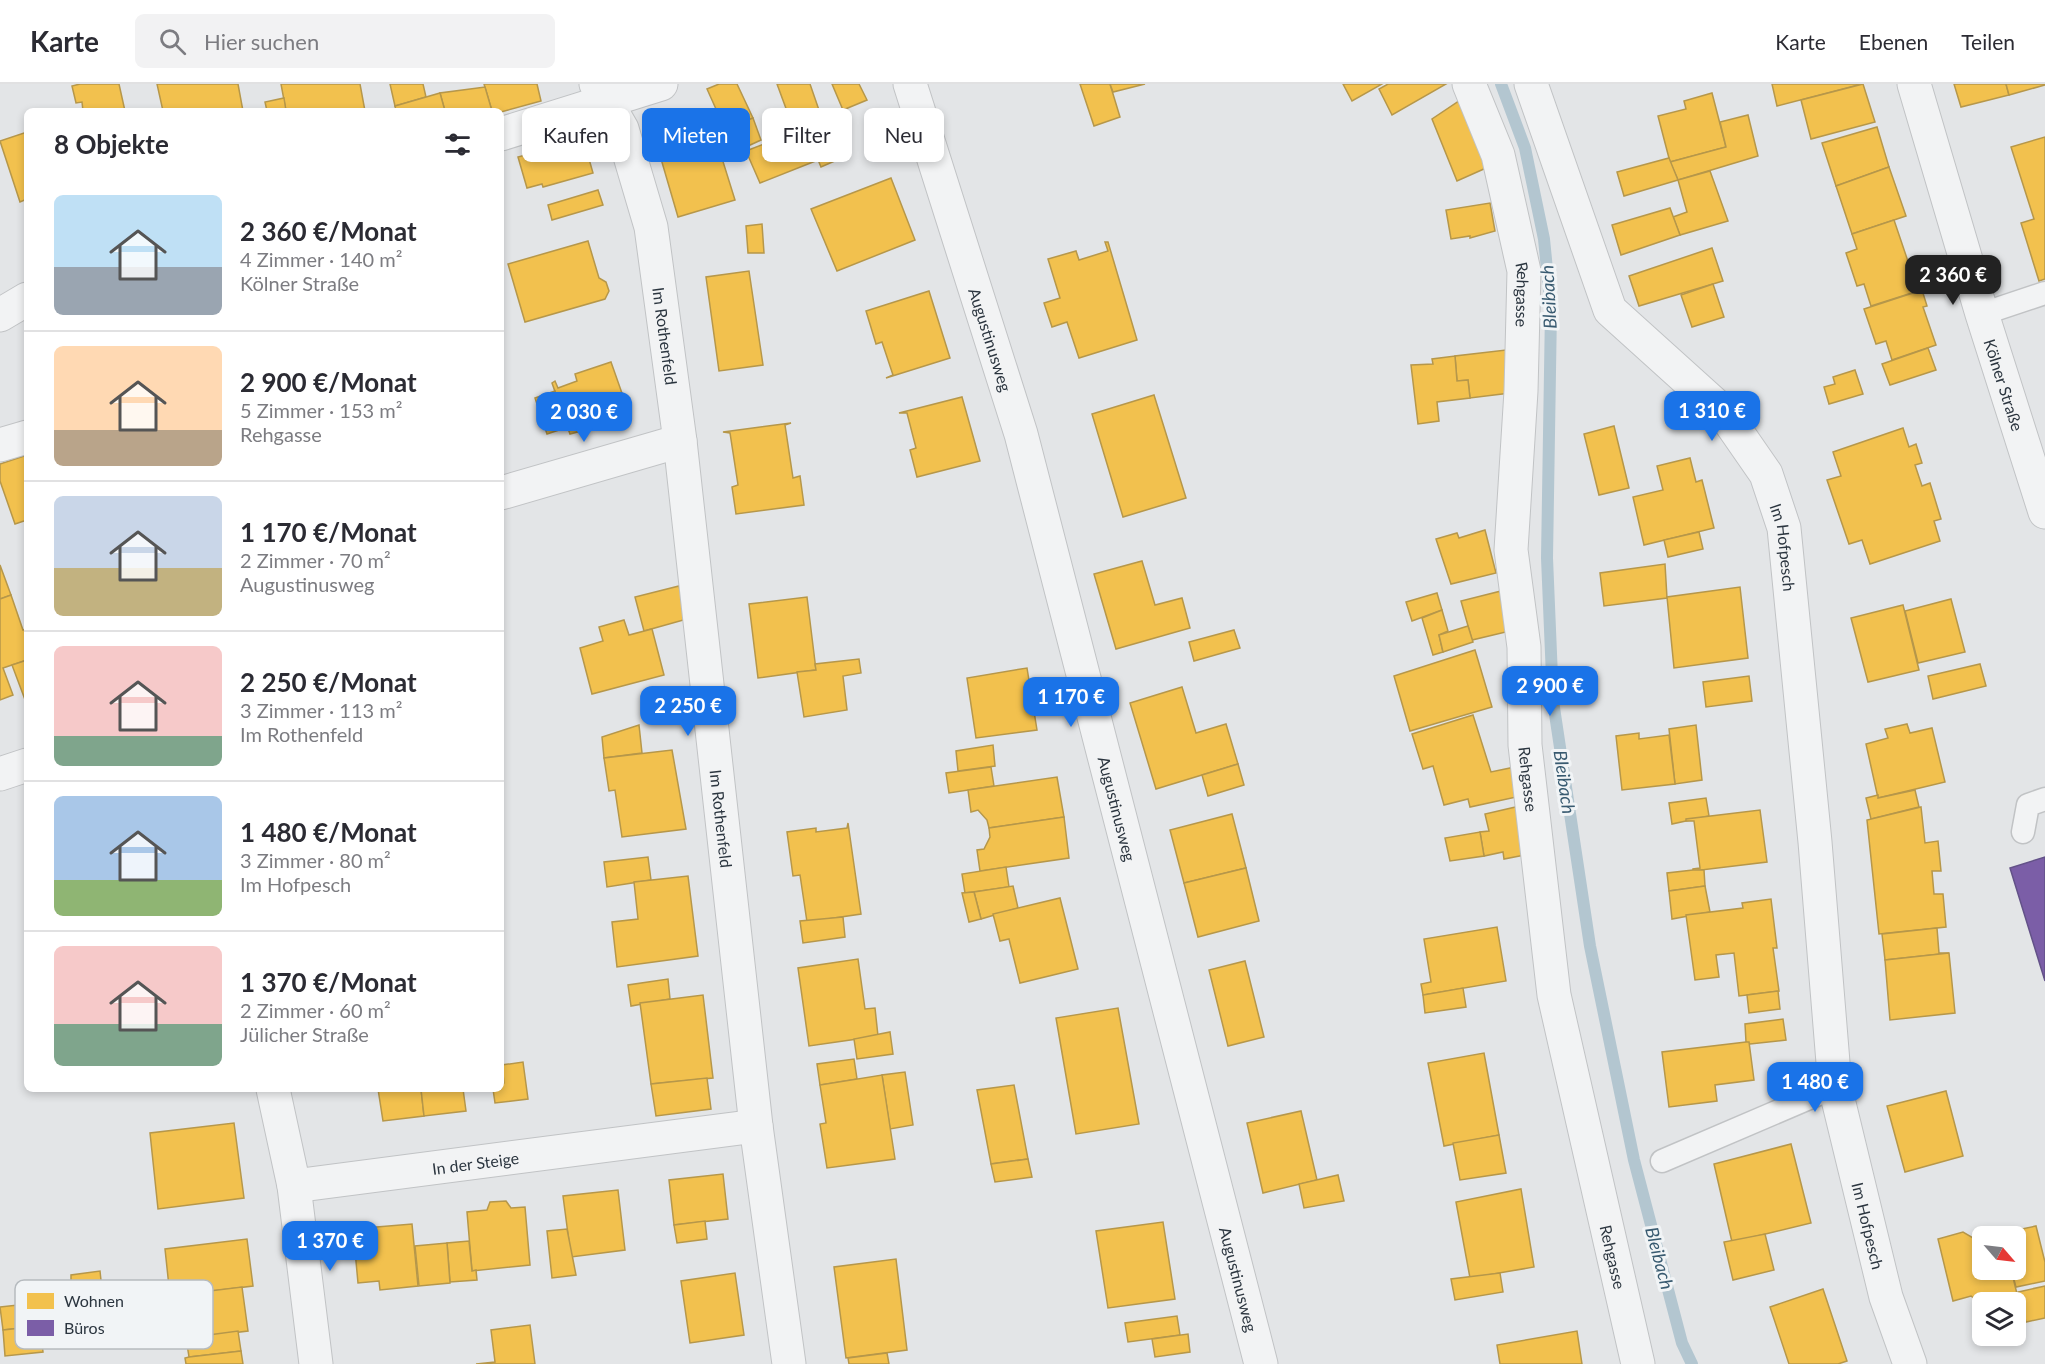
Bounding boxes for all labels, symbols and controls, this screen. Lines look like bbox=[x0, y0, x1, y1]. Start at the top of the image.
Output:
search box bbox=[135, 14, 555, 68]
text: Karte bbox=[30, 24, 99, 58]
icon: search bbox=[156, 25, 189, 58]
text: Hier suchen bbox=[204, 28, 319, 55]
text: Karte bbox=[1775, 29, 1826, 54]
text: Ebenen bbox=[1859, 29, 1928, 54]
text: Teilen bbox=[1961, 29, 2015, 54]
chip: Kaufen bbox=[522, 108, 630, 162]
chip: Mieten bbox=[642, 108, 750, 162]
chip: Filter bbox=[762, 108, 852, 162]
chip: Neu bbox=[864, 108, 944, 162]
text: 8 Objekte bbox=[54, 128, 169, 160]
icon: filters bbox=[441, 128, 474, 161]
text: 2 360 €/Monat bbox=[240, 215, 417, 247]
icon: home bbox=[102, 219, 174, 291]
text: 4 Zimmer · 140 m² bbox=[240, 247, 402, 271]
pin: 2 360 € bbox=[1898, 255, 2008, 306]
street label: Rehgasse bbox=[1513, 260, 1533, 327]
text: 2 360 € bbox=[1919, 262, 1987, 286]
water label: Bleibach bbox=[1535, 265, 1561, 329]
text: Kölner Straße bbox=[240, 271, 359, 295]
street label: Augustinusweg bbox=[966, 285, 1016, 394]
street label: Im Rothenfeld bbox=[650, 286, 682, 386]
street label: Kölner Straße bbox=[1981, 336, 2028, 433]
text: 2 900 €/Monat bbox=[240, 366, 417, 398]
icon: home bbox=[102, 370, 174, 442]
pin: 1 310 € bbox=[1657, 391, 1767, 442]
pin: 2 030 € bbox=[529, 392, 639, 443]
text: 5 Zimmer · 153 m² bbox=[240, 398, 402, 422]
text: 1 310 € bbox=[1678, 398, 1746, 422]
text: 2 030 € bbox=[550, 399, 618, 423]
text: Rehgasse bbox=[240, 422, 322, 446]
street label: Im Hofpesch bbox=[1767, 501, 1800, 592]
text: 1 170 €/Monat bbox=[240, 516, 417, 548]
icon: home bbox=[102, 520, 174, 592]
text: 2 Zimmer · 70 m² bbox=[240, 548, 391, 572]
text: Augustinusweg bbox=[240, 572, 374, 596]
text: 2 250 €/Monat bbox=[240, 666, 417, 698]
pin: 2 900 € bbox=[1495, 666, 1605, 717]
icon: home bbox=[102, 670, 174, 742]
text: 2 900 € bbox=[1516, 673, 1584, 697]
pin: 1 170 € bbox=[1016, 677, 1126, 728]
text: 1 170 € bbox=[1037, 684, 1105, 708]
pin: 2 250 € bbox=[633, 686, 743, 737]
text: 2 250 € bbox=[654, 693, 722, 717]
text: 3 Zimmer · 113 m² bbox=[240, 698, 402, 722]
text: Im Rothenfeld bbox=[240, 722, 363, 746]
street label: Rehgasse bbox=[1516, 745, 1542, 813]
water label: Bleibach bbox=[1550, 749, 1580, 815]
street label: Augustinusweg bbox=[1095, 754, 1140, 863]
street label: Im Rothenfeld bbox=[707, 768, 737, 869]
text: 1 480 €/Monat bbox=[240, 816, 417, 848]
icon: home bbox=[102, 820, 174, 892]
text: 3 Zimmer · 80 m² bbox=[240, 848, 391, 872]
text: Im Hofpesch bbox=[240, 872, 351, 896]
text: 1 370 €/Monat bbox=[240, 966, 417, 998]
icon: home bbox=[102, 970, 174, 1042]
text: 2 Zimmer · 60 m² bbox=[240, 998, 391, 1022]
text: Jülicher Straße bbox=[240, 1022, 369, 1046]
pin: 1 480 € bbox=[1760, 1062, 1870, 1113]
text: 1 480 € bbox=[1781, 1069, 1849, 1093]
street label: In der Steige bbox=[431, 1147, 520, 1177]
street label: Im Hofpesch bbox=[1849, 1180, 1888, 1271]
pin: 1 370 € bbox=[275, 1221, 385, 1272]
street label: Rehgasse bbox=[1597, 1223, 1630, 1291]
water label: Bleibach bbox=[1641, 1224, 1679, 1292]
street label: Augustinusweg bbox=[1216, 1225, 1262, 1334]
north arrow bbox=[1972, 1226, 2026, 1280]
map controls bbox=[1972, 1226, 2026, 1346]
text: 1 370 € bbox=[296, 1228, 364, 1252]
legend bbox=[15, 1280, 213, 1349]
text: Wohnen bbox=[64, 1291, 124, 1310]
button: layers bbox=[1972, 1292, 2026, 1346]
text: Büros bbox=[64, 1318, 105, 1337]

